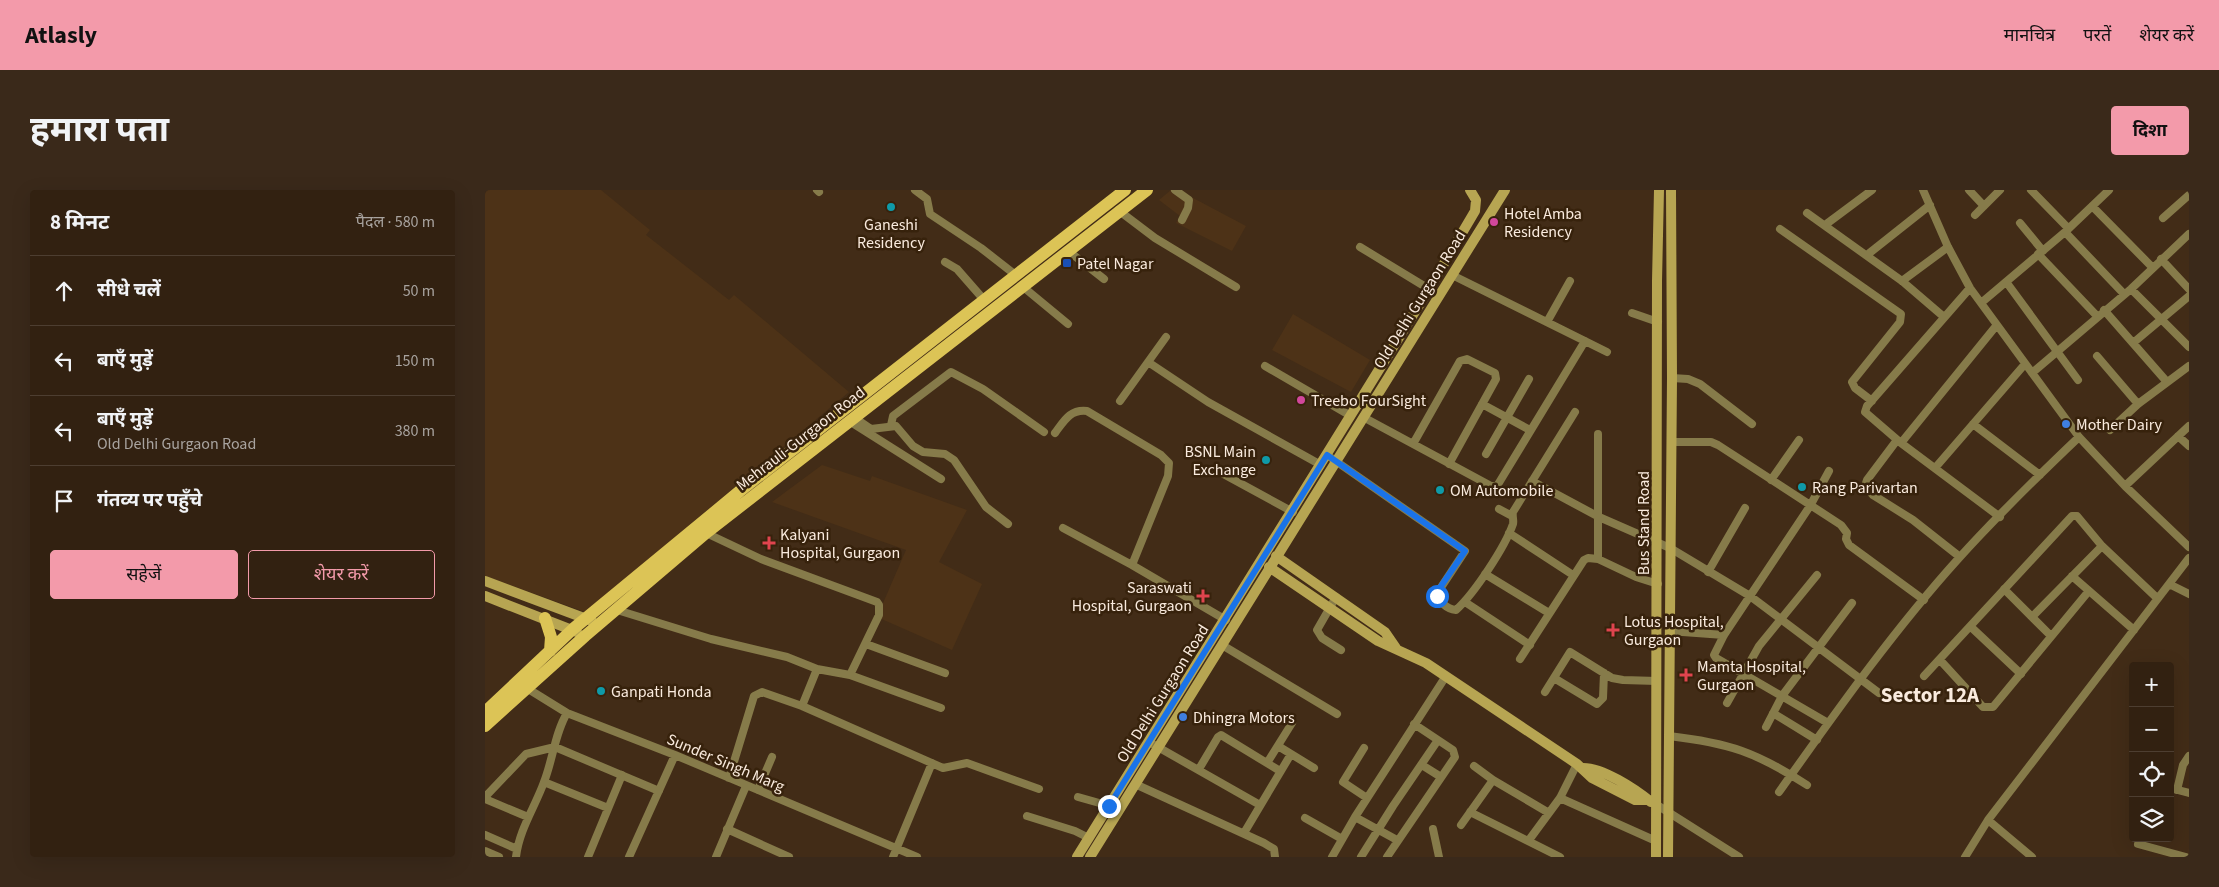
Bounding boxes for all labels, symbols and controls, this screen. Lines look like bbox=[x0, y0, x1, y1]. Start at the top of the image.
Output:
text: Atlasly bbox=[25, 18, 97, 53]
text: मानचित्र bbox=[2004, 23, 2055, 48]
text: परतें bbox=[2083, 23, 2111, 48]
text: शेयर करें bbox=[2139, 23, 2194, 48]
text: हमारा पता bbox=[30, 105, 169, 155]
button: दिशा bbox=[2111, 106, 2189, 155]
marker: Ganeshi Residency bbox=[885, 201, 897, 213]
place label: Hotel Amba Residency bbox=[1504, 203, 1582, 243]
text: 8 मिनट bbox=[50, 207, 109, 237]
text: पैदल · 580 m bbox=[356, 211, 435, 233]
place label: Ganeshi Residency bbox=[857, 214, 926, 254]
marker: Hotel Amba Residency bbox=[1488, 216, 1500, 228]
street label: Old Delhi Gurgaon Road bbox=[1368, 226, 1471, 373]
place label: Patel Nagar bbox=[1077, 253, 1154, 275]
marker: Patel Nagar bbox=[1061, 257, 1073, 269]
icon: ahead bbox=[50, 277, 78, 305]
text: सीधे चलें bbox=[97, 277, 161, 304]
text: 50 m bbox=[403, 280, 435, 302]
icon: left bbox=[50, 347, 78, 375]
text: बाएँ मुड़ें bbox=[97, 347, 153, 374]
text: 150 m bbox=[395, 350, 435, 372]
street label: Mehrauli-Gurgaon Road bbox=[732, 381, 870, 496]
place label: Treebo FourSight bbox=[1311, 390, 1427, 412]
marker: Treebo FourSight bbox=[1295, 394, 1307, 406]
text: बाएँ मुड़ें bbox=[97, 406, 153, 433]
place label: Mother Dairy bbox=[2076, 414, 2163, 436]
icon: left bbox=[50, 417, 78, 445]
marker: Mother Dairy bbox=[2060, 418, 2072, 430]
text: 380 m bbox=[395, 420, 435, 442]
text: Old Delhi Gurgaon Road bbox=[97, 433, 256, 455]
place label: BSNL Main Exchange bbox=[1185, 441, 1256, 481]
marker: BSNL Main Exchange bbox=[1260, 454, 1272, 466]
street label: Bus Stand Road bbox=[1633, 471, 1655, 575]
place label: Rang Parivartan bbox=[1812, 477, 1918, 499]
place label: OM Automobile bbox=[1450, 480, 1553, 502]
marker: Rang Parivartan bbox=[1796, 481, 1808, 493]
marker: OM Automobile bbox=[1434, 484, 1446, 496]
icon: arrive bbox=[50, 487, 78, 515]
text: गंतव्य पर पहुँचे bbox=[97, 487, 202, 514]
place label: Kalyani Hospital, Gurgaon bbox=[780, 524, 900, 564]
marker: Kalyani Hospital, Gurgaon bbox=[762, 536, 776, 550]
button: सहेजें bbox=[50, 550, 238, 599]
button: शेयर करें bbox=[248, 550, 435, 599]
place label: Saraswati Hospital, Gurgaon bbox=[1072, 577, 1192, 617]
route start bbox=[1426, 585, 1449, 608]
marker: Saraswati Hospital, Gurgaon bbox=[1196, 589, 1210, 603]
place label: Lotus Hospital, Gurgaon bbox=[1624, 611, 1724, 651]
street label: Old Delhi Gurgaon Road bbox=[1111, 620, 1214, 767]
marker: Lotus Hospital, Gurgaon bbox=[1606, 623, 1620, 637]
place label: Mamta Hospital, Gurgaon bbox=[1697, 656, 1806, 696]
map controls bbox=[2129, 662, 2174, 842]
button: + bbox=[2129, 662, 2174, 707]
marker: Mamta Hospital, Gurgaon bbox=[1679, 668, 1693, 682]
district label: Sector 12A bbox=[1881, 680, 1980, 710]
place label: Ganpati Honda bbox=[611, 681, 712, 703]
marker: Ganpati Honda bbox=[595, 685, 607, 697]
place label: Dhingra Motors bbox=[1193, 707, 1295, 729]
button: − bbox=[2129, 707, 2174, 752]
marker: Dhingra Motors bbox=[1177, 711, 1189, 723]
street label: Sunder Singh Marg bbox=[663, 728, 788, 798]
button: locate bbox=[2129, 752, 2174, 797]
route end bbox=[1098, 795, 1121, 818]
button: layers bbox=[2129, 797, 2174, 842]

